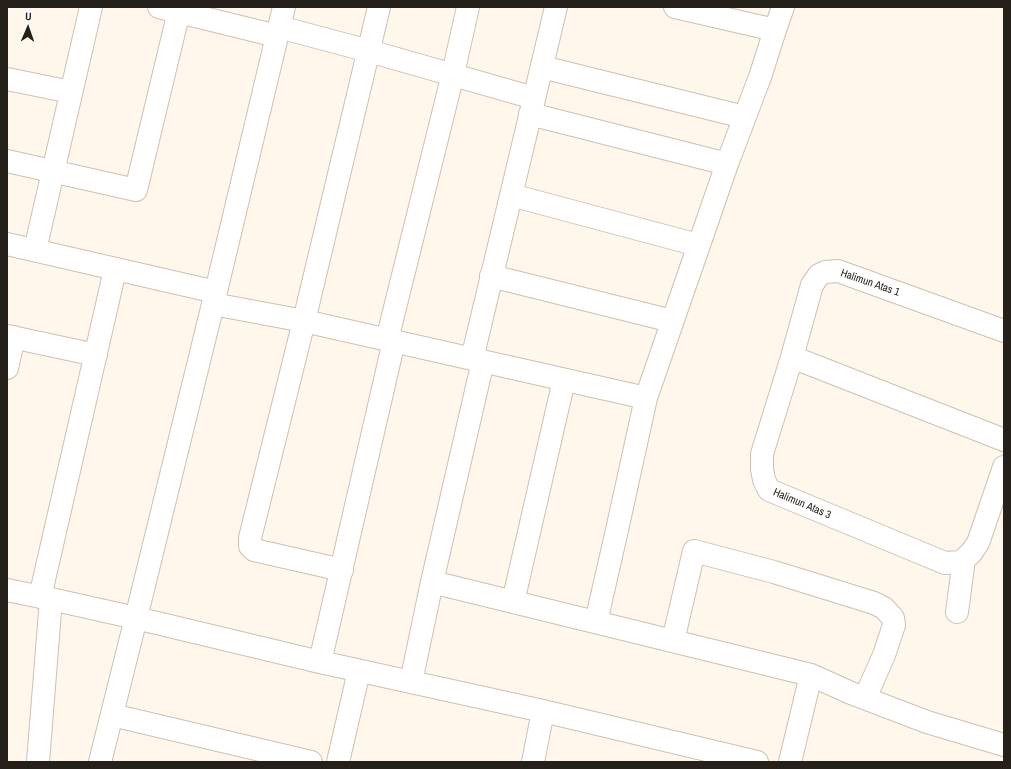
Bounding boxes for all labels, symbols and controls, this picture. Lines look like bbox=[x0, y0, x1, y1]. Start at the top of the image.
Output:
north arrow bbox=[8, 8, 48, 48]
text: U bbox=[25, 9, 32, 23]
street label: Halimun Atas 1 bbox=[839, 267, 901, 299]
street label: Halimun Atas 3 bbox=[771, 486, 833, 522]

